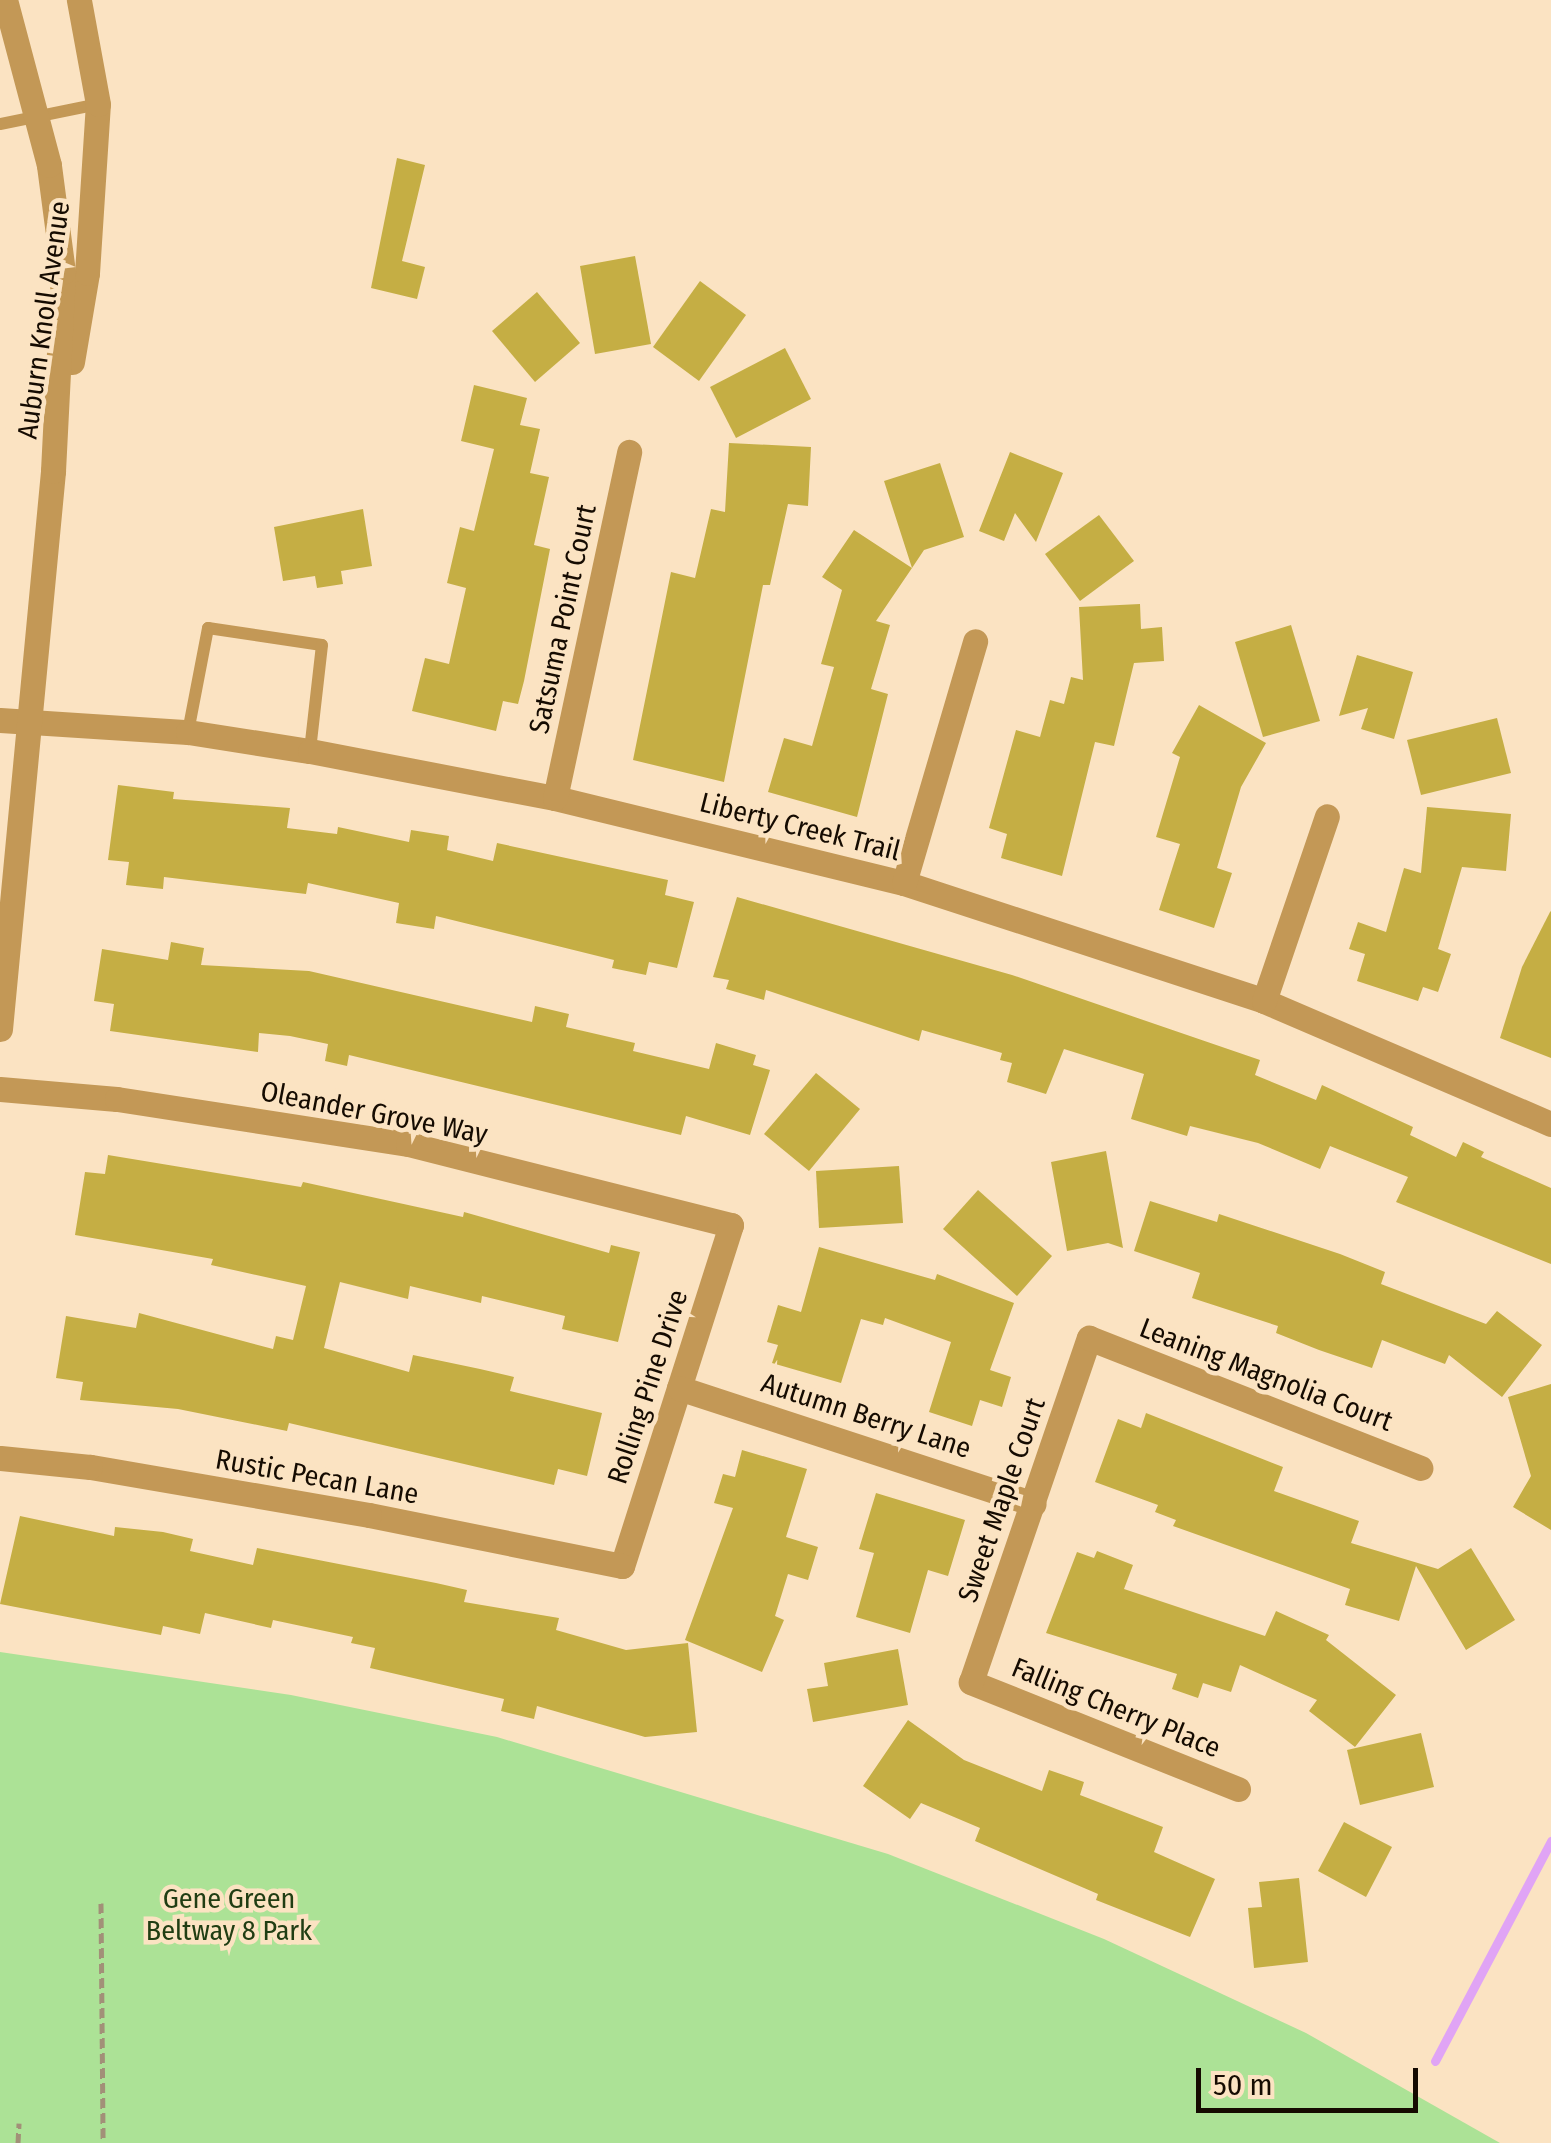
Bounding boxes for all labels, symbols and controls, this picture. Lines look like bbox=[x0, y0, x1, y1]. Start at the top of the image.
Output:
street label: Auburn Knoll Avenue bbox=[11, 199, 77, 441]
street label: Satsuma Point Court bbox=[522, 501, 604, 737]
street label: Liberty Creek Trail bbox=[696, 786, 904, 868]
street label: Oleander Grove Way bbox=[258, 1075, 490, 1151]
street label: Rolling Pine Drive bbox=[601, 1286, 695, 1488]
street label: Leaning Magnolia Court bbox=[1135, 1311, 1397, 1439]
street label: Autumn Berry Lane bbox=[757, 1366, 975, 1466]
street label: Sweet Maple Court bbox=[951, 1393, 1053, 1607]
street label: Rustic Pecan Lane bbox=[213, 1443, 421, 1511]
street label: Falling Cherry Place bbox=[1007, 1651, 1225, 1765]
park label: Gene Green Beltway 8 Park bbox=[146, 1882, 312, 1948]
scale bar bbox=[1201, 2048, 1424, 2110]
text: 50 m bbox=[1213, 2067, 1273, 2103]

